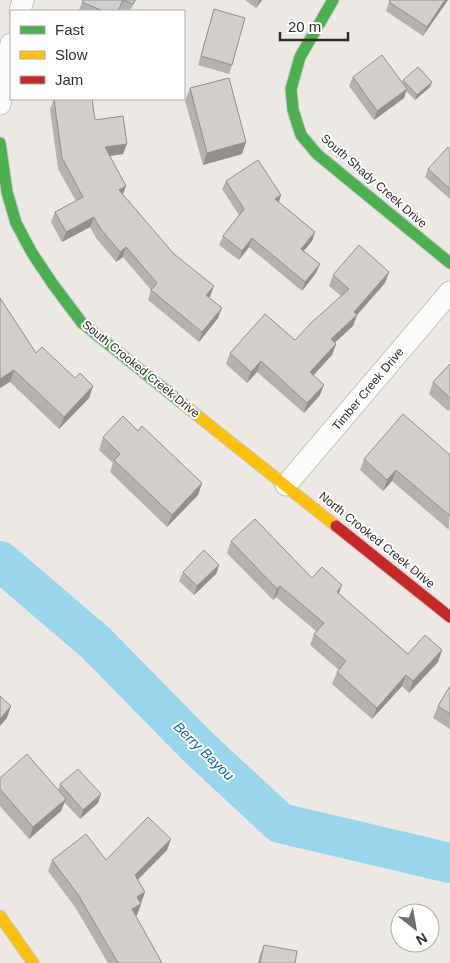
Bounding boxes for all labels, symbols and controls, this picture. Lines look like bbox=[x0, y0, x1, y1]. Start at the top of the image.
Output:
legend bbox=[10, 10, 185, 100]
scale bar bbox=[280, 10, 348, 42]
text: 20 m bbox=[288, 18, 321, 35]
text: Fast bbox=[55, 21, 85, 38]
text: Slow bbox=[55, 46, 88, 63]
text: Jam bbox=[55, 71, 83, 88]
street label: South Shady Creek Drive bbox=[318, 131, 430, 231]
street label: South Crooked Creek Drive bbox=[80, 317, 203, 421]
street label: Timber Creek Drive bbox=[329, 345, 407, 433]
street label: North Crooked Creek Drive bbox=[316, 489, 438, 591]
water label: Berry Bayou bbox=[171, 718, 237, 784]
north arrow bbox=[390, 903, 440, 953]
text: N bbox=[413, 930, 430, 949]

